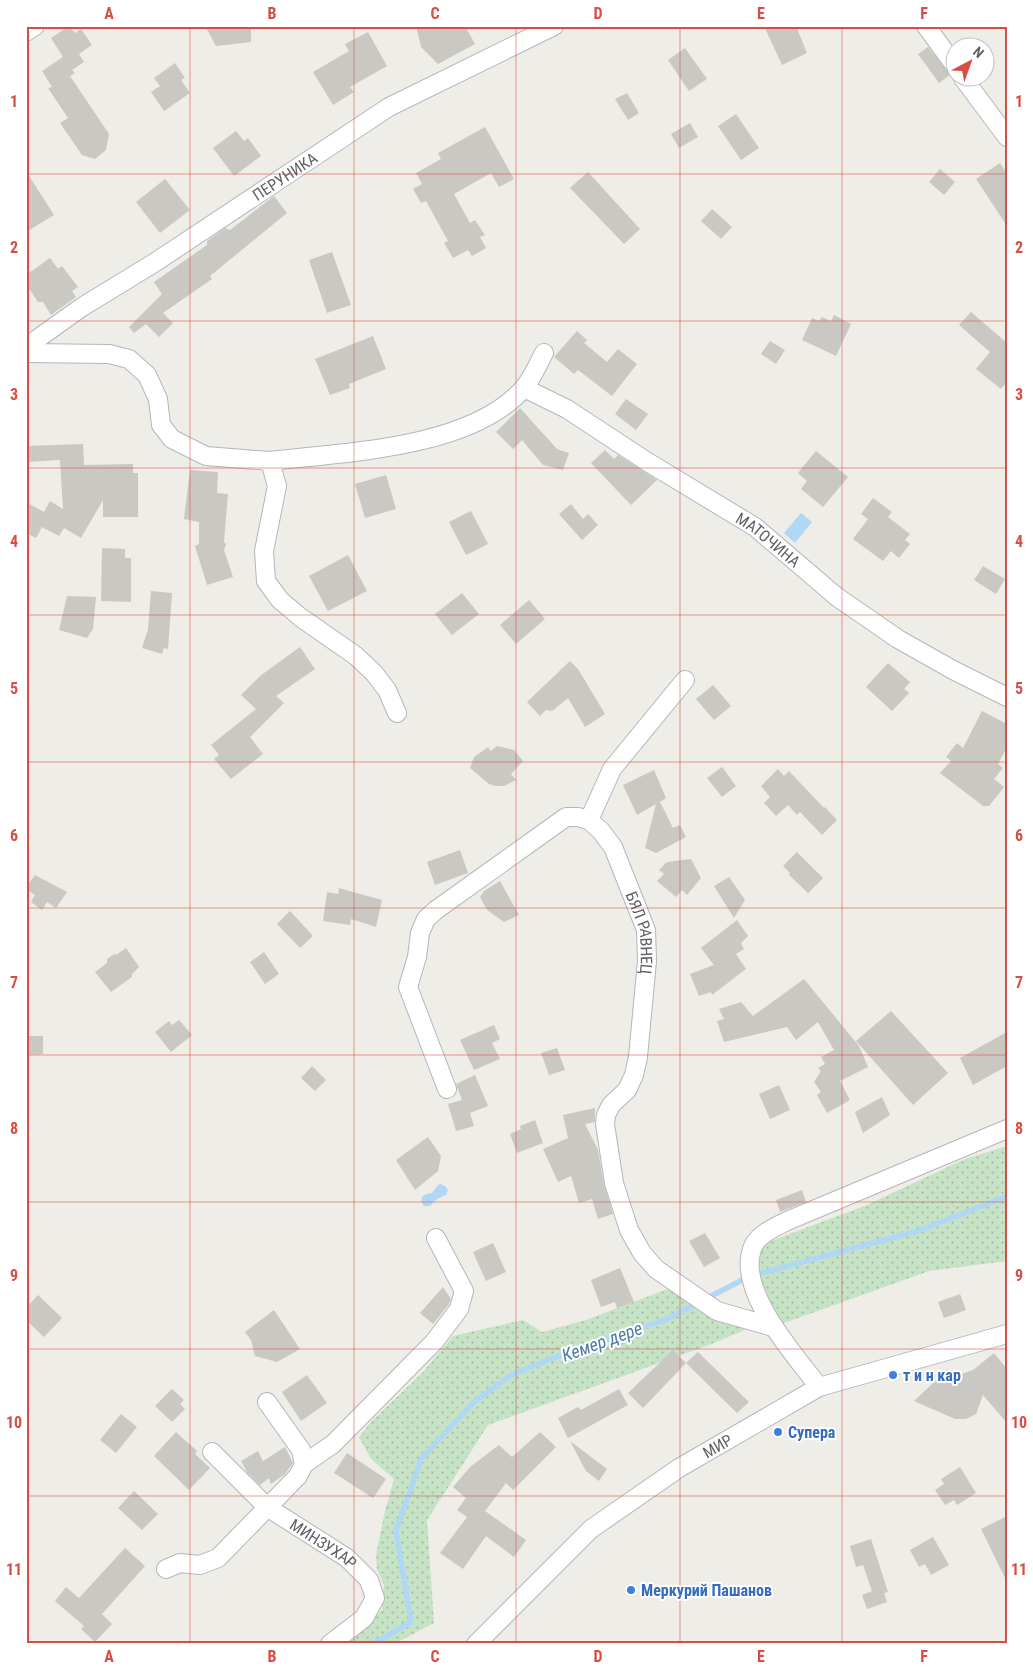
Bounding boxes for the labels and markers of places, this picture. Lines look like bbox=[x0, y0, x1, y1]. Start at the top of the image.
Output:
place label: т и н кар bbox=[903, 1366, 961, 1385]
marker: т и н кар bbox=[887, 1369, 899, 1381]
place label: Супера bbox=[788, 1423, 836, 1442]
marker: Супера bbox=[772, 1426, 784, 1438]
place label: Меркурий Пашанов bbox=[641, 1581, 772, 1600]
marker: Меркурий Пашанов bbox=[625, 1584, 637, 1596]

